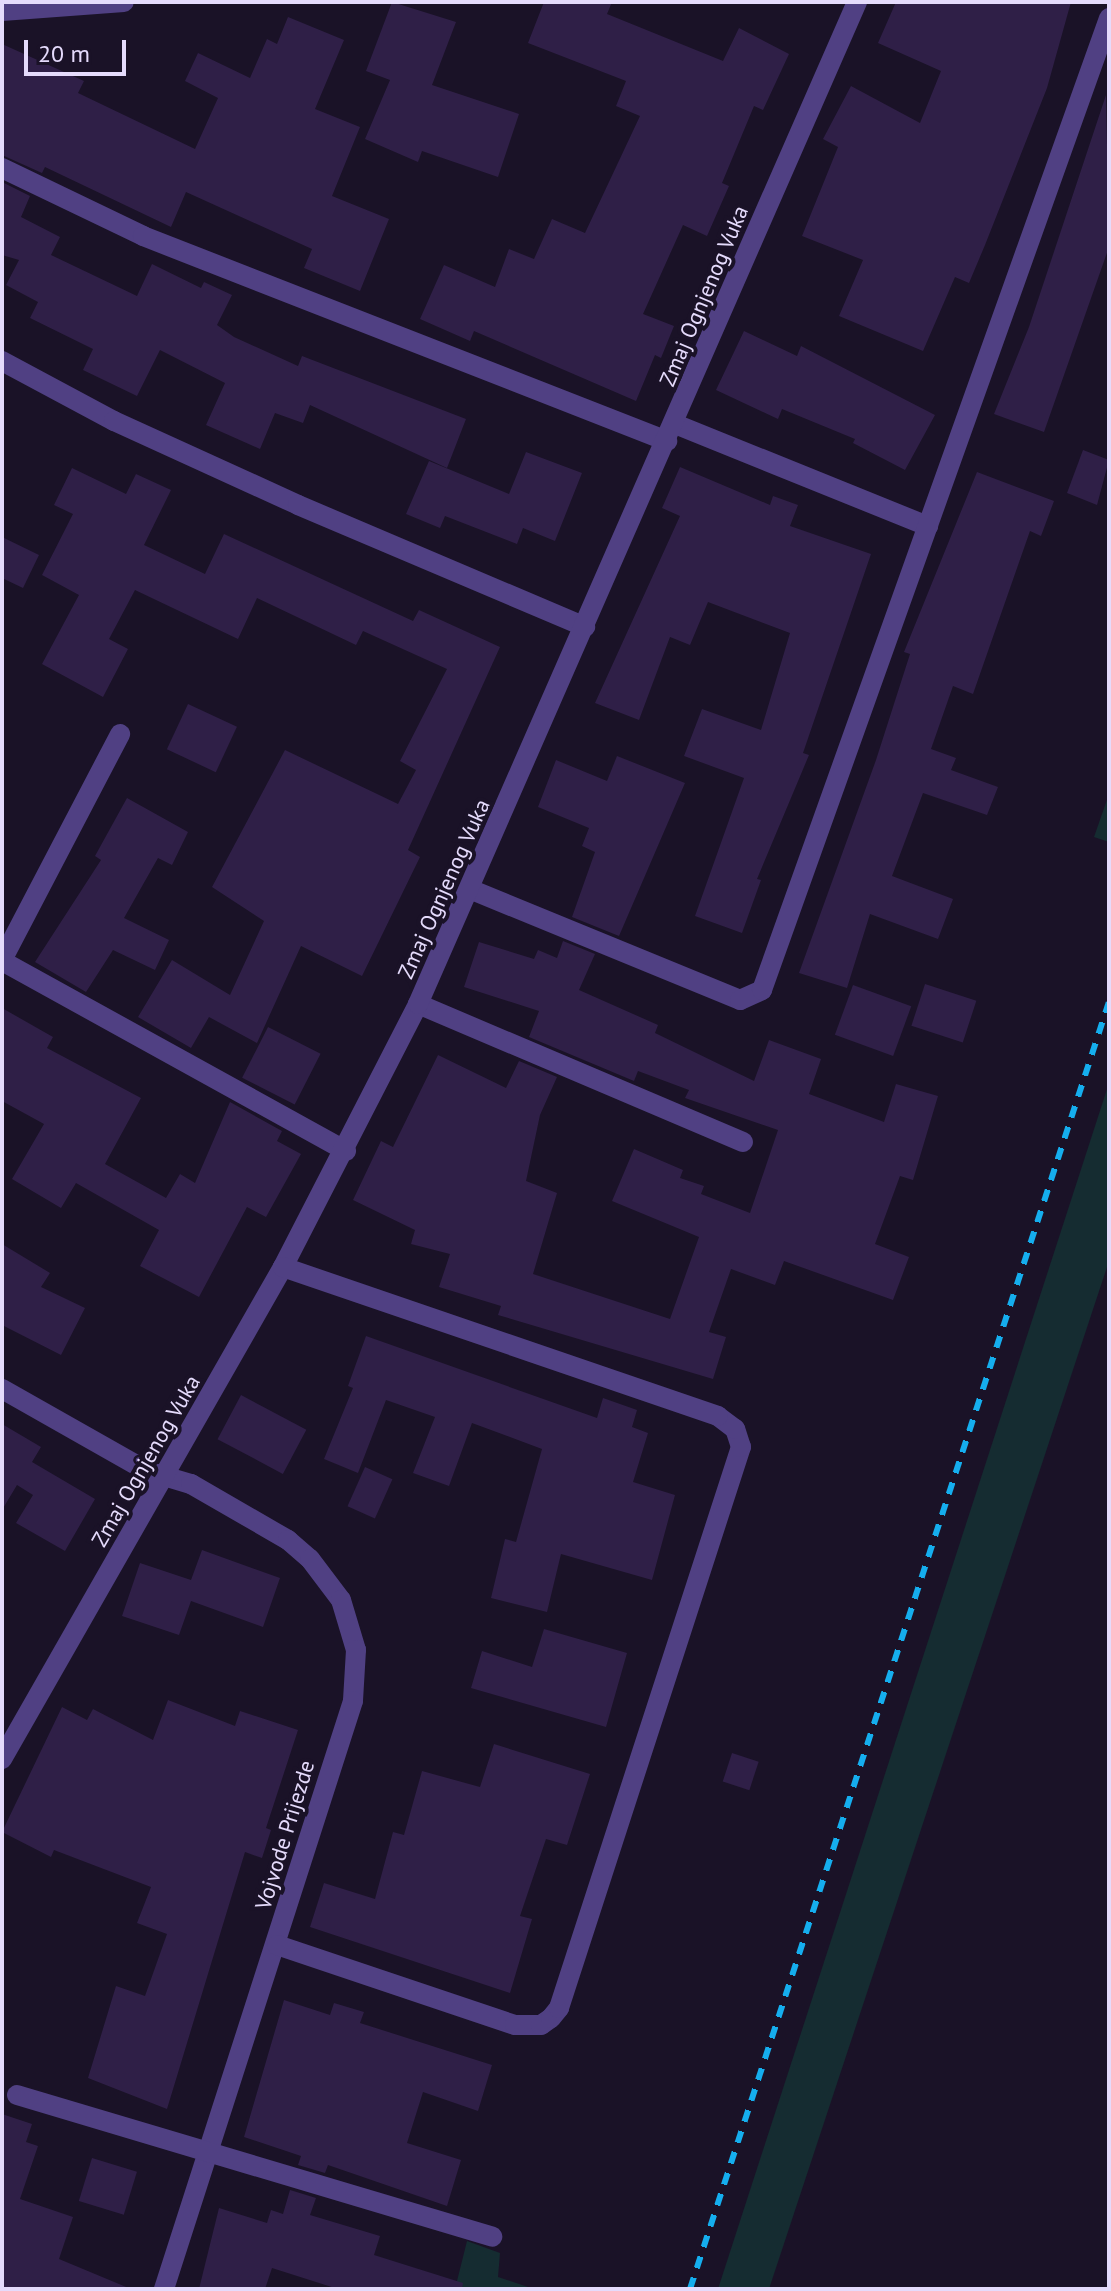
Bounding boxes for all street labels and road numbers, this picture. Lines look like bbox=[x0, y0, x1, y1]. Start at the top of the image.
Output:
street label: Zmaj Ognjenog Vuka bbox=[654, 201, 754, 391]
street label: Zmaj Ognjenog Vuka bbox=[392, 795, 496, 983]
street label: Zmaj Ognjenog Vuka bbox=[86, 1370, 206, 1552]
street label: Vojvode Prijezde bbox=[250, 1757, 320, 1913]

